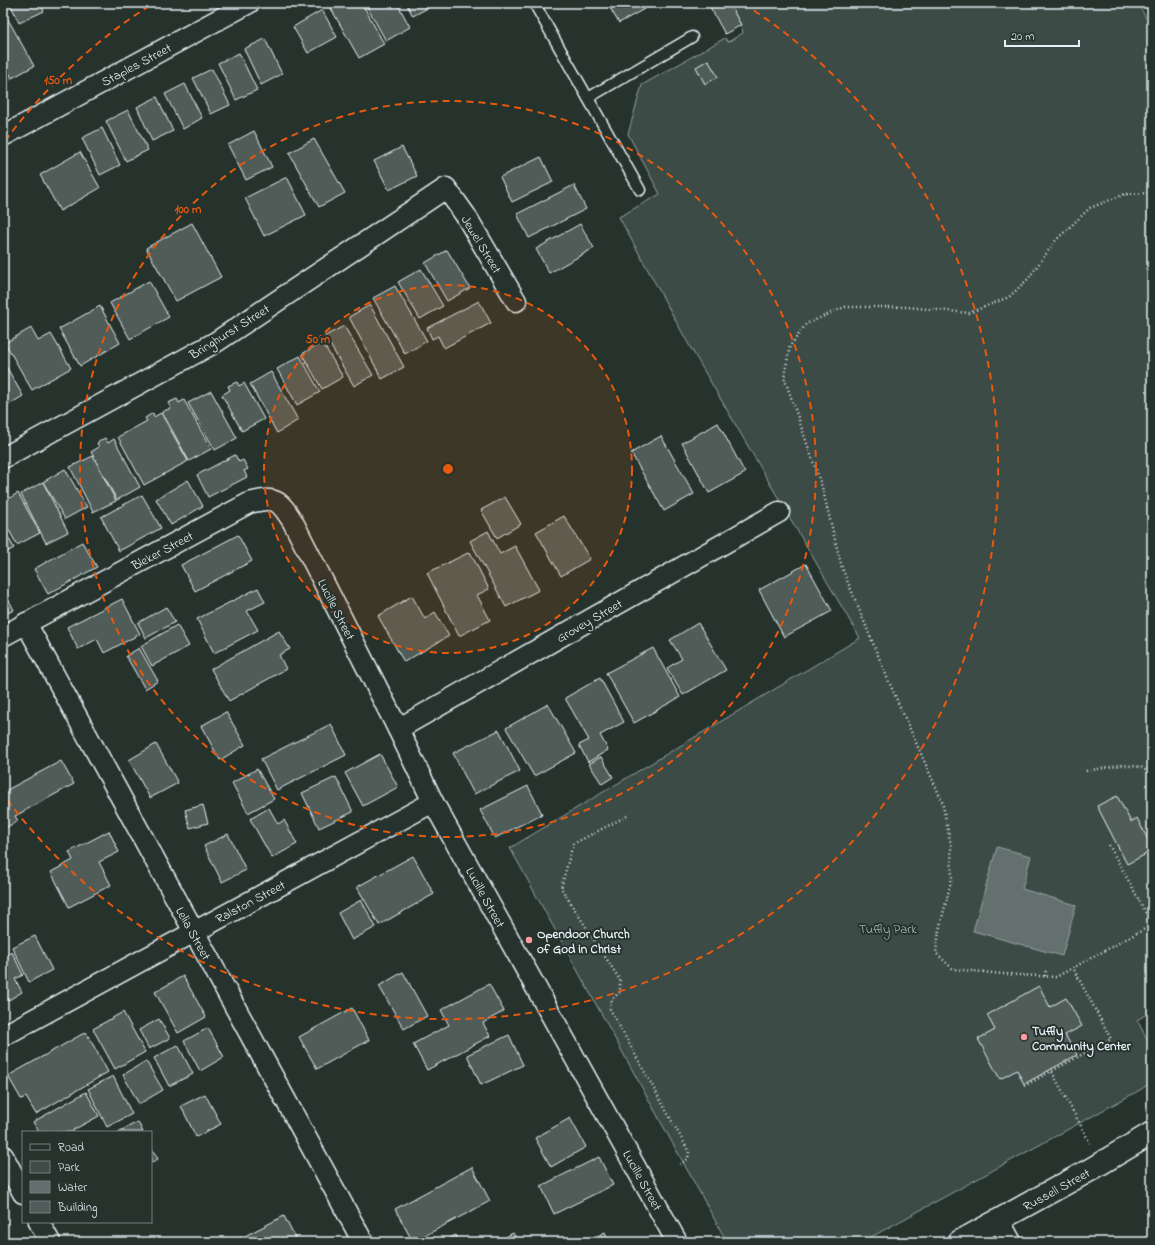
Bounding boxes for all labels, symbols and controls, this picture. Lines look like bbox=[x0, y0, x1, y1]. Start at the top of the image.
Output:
scale bar bbox=[1005, 22, 1079, 48]
text: 20 m bbox=[1011, 28, 1034, 46]
street label: Staples Street bbox=[98, 39, 176, 92]
text: 150 m bbox=[44, 72, 73, 90]
text: 100 m bbox=[175, 201, 202, 219]
street label: Jewel Street bbox=[456, 212, 506, 278]
street label: Bringhurst Street bbox=[185, 300, 275, 366]
text: 50 m bbox=[306, 331, 331, 349]
centre of rings bbox=[441, 462, 455, 476]
street label: Bleker Street bbox=[128, 527, 198, 576]
street label: Lucille Street bbox=[312, 576, 360, 644]
street label: Grovey Street bbox=[553, 594, 627, 649]
street label: Lucille Street bbox=[460, 864, 509, 932]
street label: Ralston Street bbox=[212, 876, 290, 929]
street label: Lelia Street bbox=[170, 904, 215, 964]
park label: Tuffly Park bbox=[859, 920, 917, 940]
place label: Opendoor Church of God in Christ bbox=[537, 925, 630, 959]
marker: Opendoor Church of God in Christ bbox=[524, 935, 534, 945]
place label: Tuffly Community Center bbox=[1032, 1022, 1132, 1058]
marker: Tuffly Community Center bbox=[1019, 1032, 1029, 1042]
legend bbox=[22, 1131, 152, 1223]
text: Road bbox=[58, 1139, 84, 1157]
street label: Lucille Street bbox=[617, 1147, 666, 1215]
text: Park bbox=[58, 1159, 80, 1177]
street label: Russell Street bbox=[1020, 1164, 1094, 1217]
text: Water bbox=[58, 1179, 87, 1197]
text: Building bbox=[57, 1199, 97, 1218]

